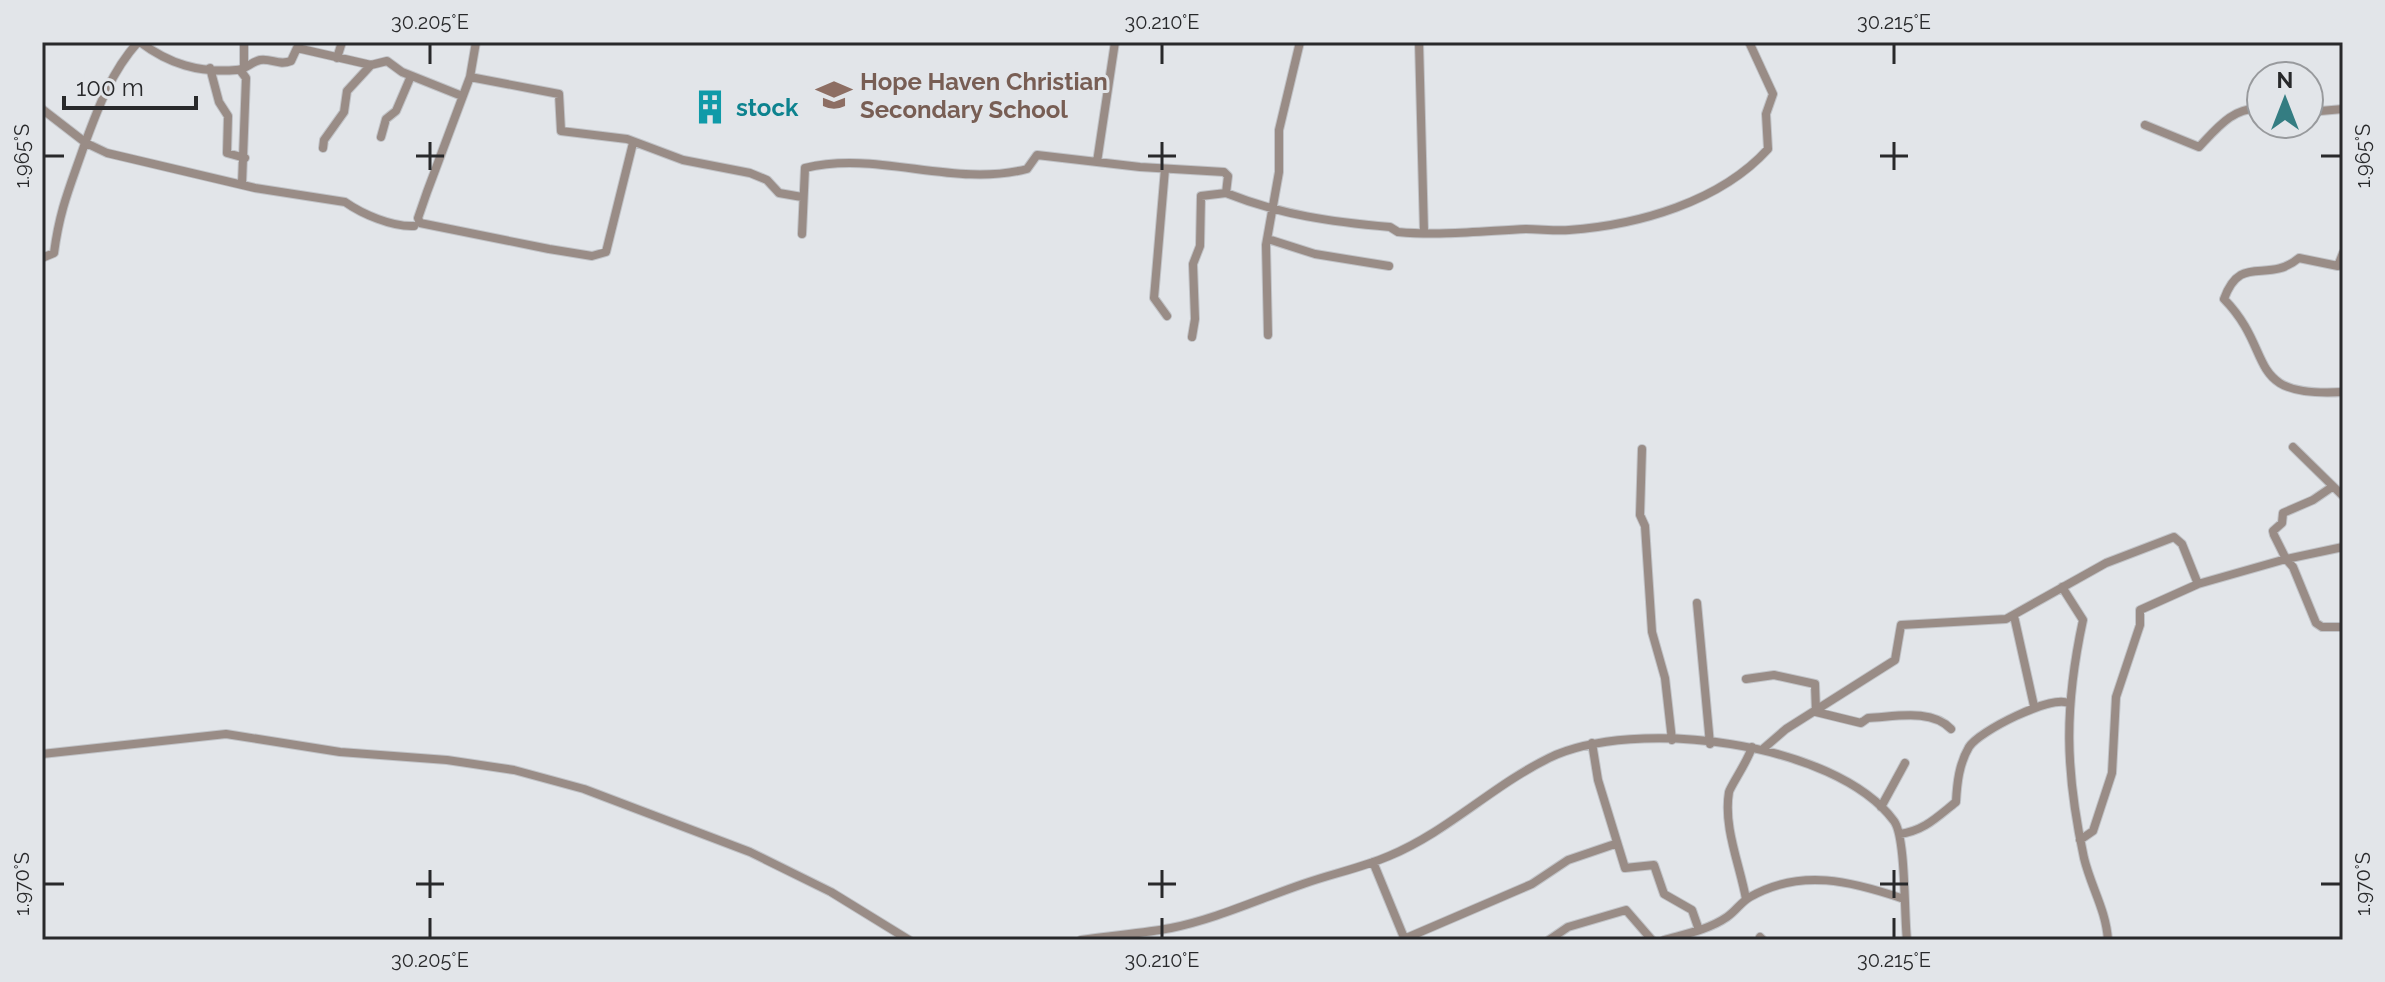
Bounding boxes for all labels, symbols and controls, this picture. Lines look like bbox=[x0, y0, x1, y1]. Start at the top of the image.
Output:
text: 30.205°E bbox=[391, 10, 469, 34]
text: 30.210°E bbox=[1124, 10, 1200, 34]
text: 30.215°E bbox=[1857, 10, 1931, 34]
scale bar bbox=[64, 60, 196, 110]
north arrow bbox=[2245, 60, 2325, 140]
place label: Hope Haven Christian Secondary School bbox=[860, 67, 1108, 124]
text: N bbox=[2277, 67, 2293, 93]
text: 100 m bbox=[76, 73, 144, 102]
school or university icon: Hope Haven Christian Secondary School bbox=[815, 76, 853, 114]
building icon: stock bbox=[691, 88, 729, 126]
place label: stock bbox=[736, 93, 799, 122]
text: 1.965°S bbox=[10, 124, 34, 188]
text: 1.965°S bbox=[2351, 124, 2375, 188]
text: 1.970°S bbox=[10, 852, 34, 916]
text: 1.970°S bbox=[2351, 852, 2375, 916]
text: 30.205°E bbox=[391, 948, 469, 972]
text: 30.210°E bbox=[1124, 948, 1200, 972]
text: 30.215°E bbox=[1857, 948, 1931, 972]

